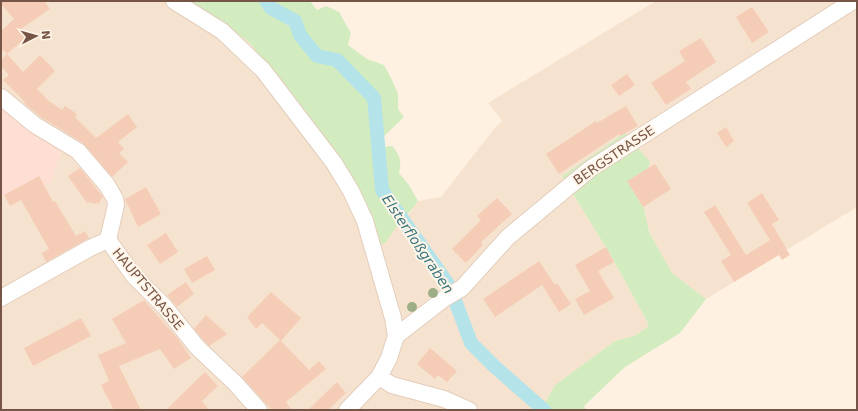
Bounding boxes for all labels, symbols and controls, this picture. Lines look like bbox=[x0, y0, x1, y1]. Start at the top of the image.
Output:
north arrow bbox=[16, 16, 56, 56]
text: N bbox=[39, 30, 52, 40]
street label: BERGSTRASSE bbox=[571, 122, 657, 188]
water label: Elsterfloßgraben bbox=[379, 191, 457, 297]
street label: HAUPTSTRASSE bbox=[109, 245, 187, 333]

